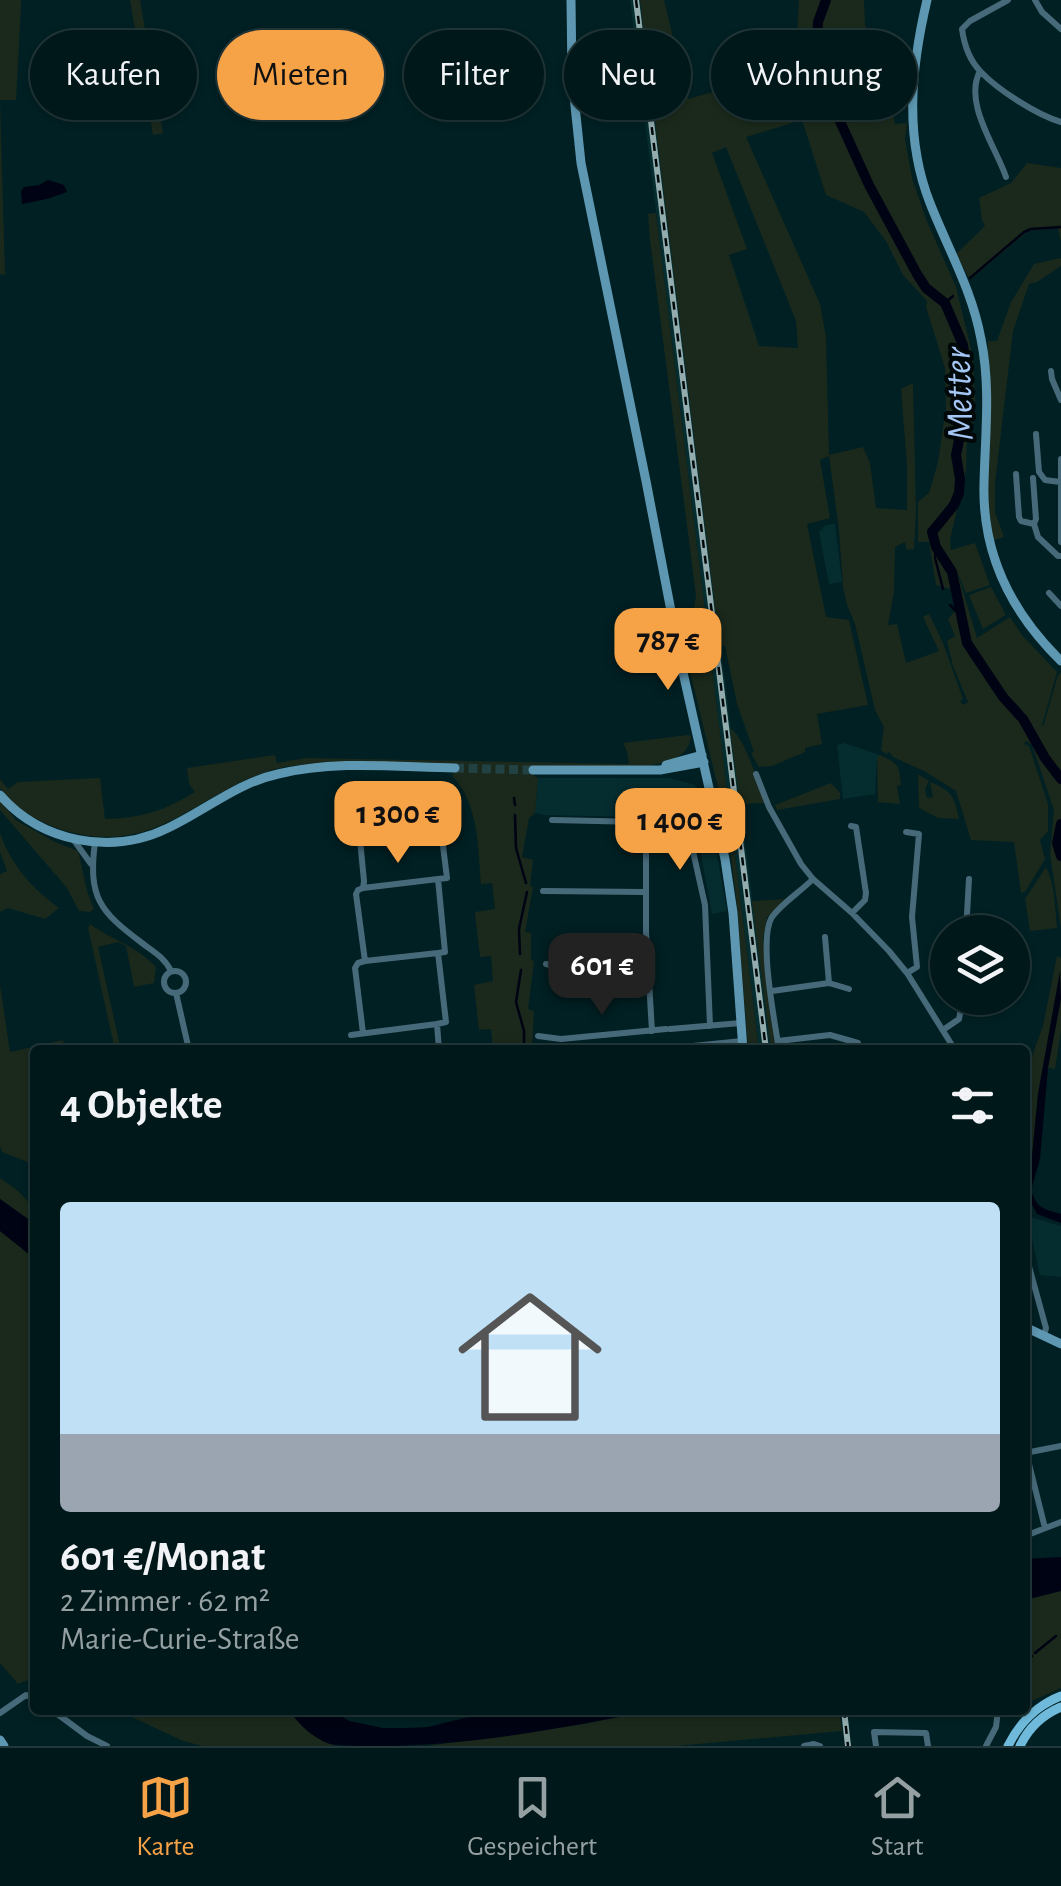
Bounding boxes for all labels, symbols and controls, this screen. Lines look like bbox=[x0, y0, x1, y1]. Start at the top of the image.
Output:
chip: Kaufen bbox=[30, 30, 197, 120]
chip: Mieten bbox=[217, 30, 384, 120]
chip: Filter bbox=[404, 30, 544, 120]
chip: Neu bbox=[564, 30, 691, 120]
chip: Wohnung bbox=[711, 30, 917, 120]
water label: Metter bbox=[939, 345, 981, 441]
pin: 787 € bbox=[598, 608, 738, 693]
text: 787 € bbox=[636, 624, 700, 656]
pin: 1 300 € bbox=[306, 781, 490, 866]
pin: 1 400 € bbox=[588, 788, 772, 873]
text: 1 300 € bbox=[356, 797, 440, 829]
text: 1 400 € bbox=[637, 804, 723, 836]
map controls bbox=[930, 915, 1030, 1015]
button: layers bbox=[930, 915, 1030, 1015]
pin: 601 € bbox=[532, 933, 672, 1018]
text: 601 € bbox=[570, 949, 634, 981]
icon: filters bbox=[945, 1078, 1000, 1133]
text: 4 Objekte bbox=[60, 1084, 223, 1126]
icon: home bbox=[440, 1267, 620, 1447]
text: 601 €/Monat bbox=[60, 1536, 265, 1578]
text: 2 Zimmer · 62 m² bbox=[60, 1585, 270, 1617]
text: Marie-Curie-Straße bbox=[60, 1623, 300, 1655]
tab: Karte bbox=[136, 1770, 195, 1864]
tab: Gespeichert bbox=[467, 1770, 597, 1864]
tab: Start bbox=[870, 1770, 925, 1864]

